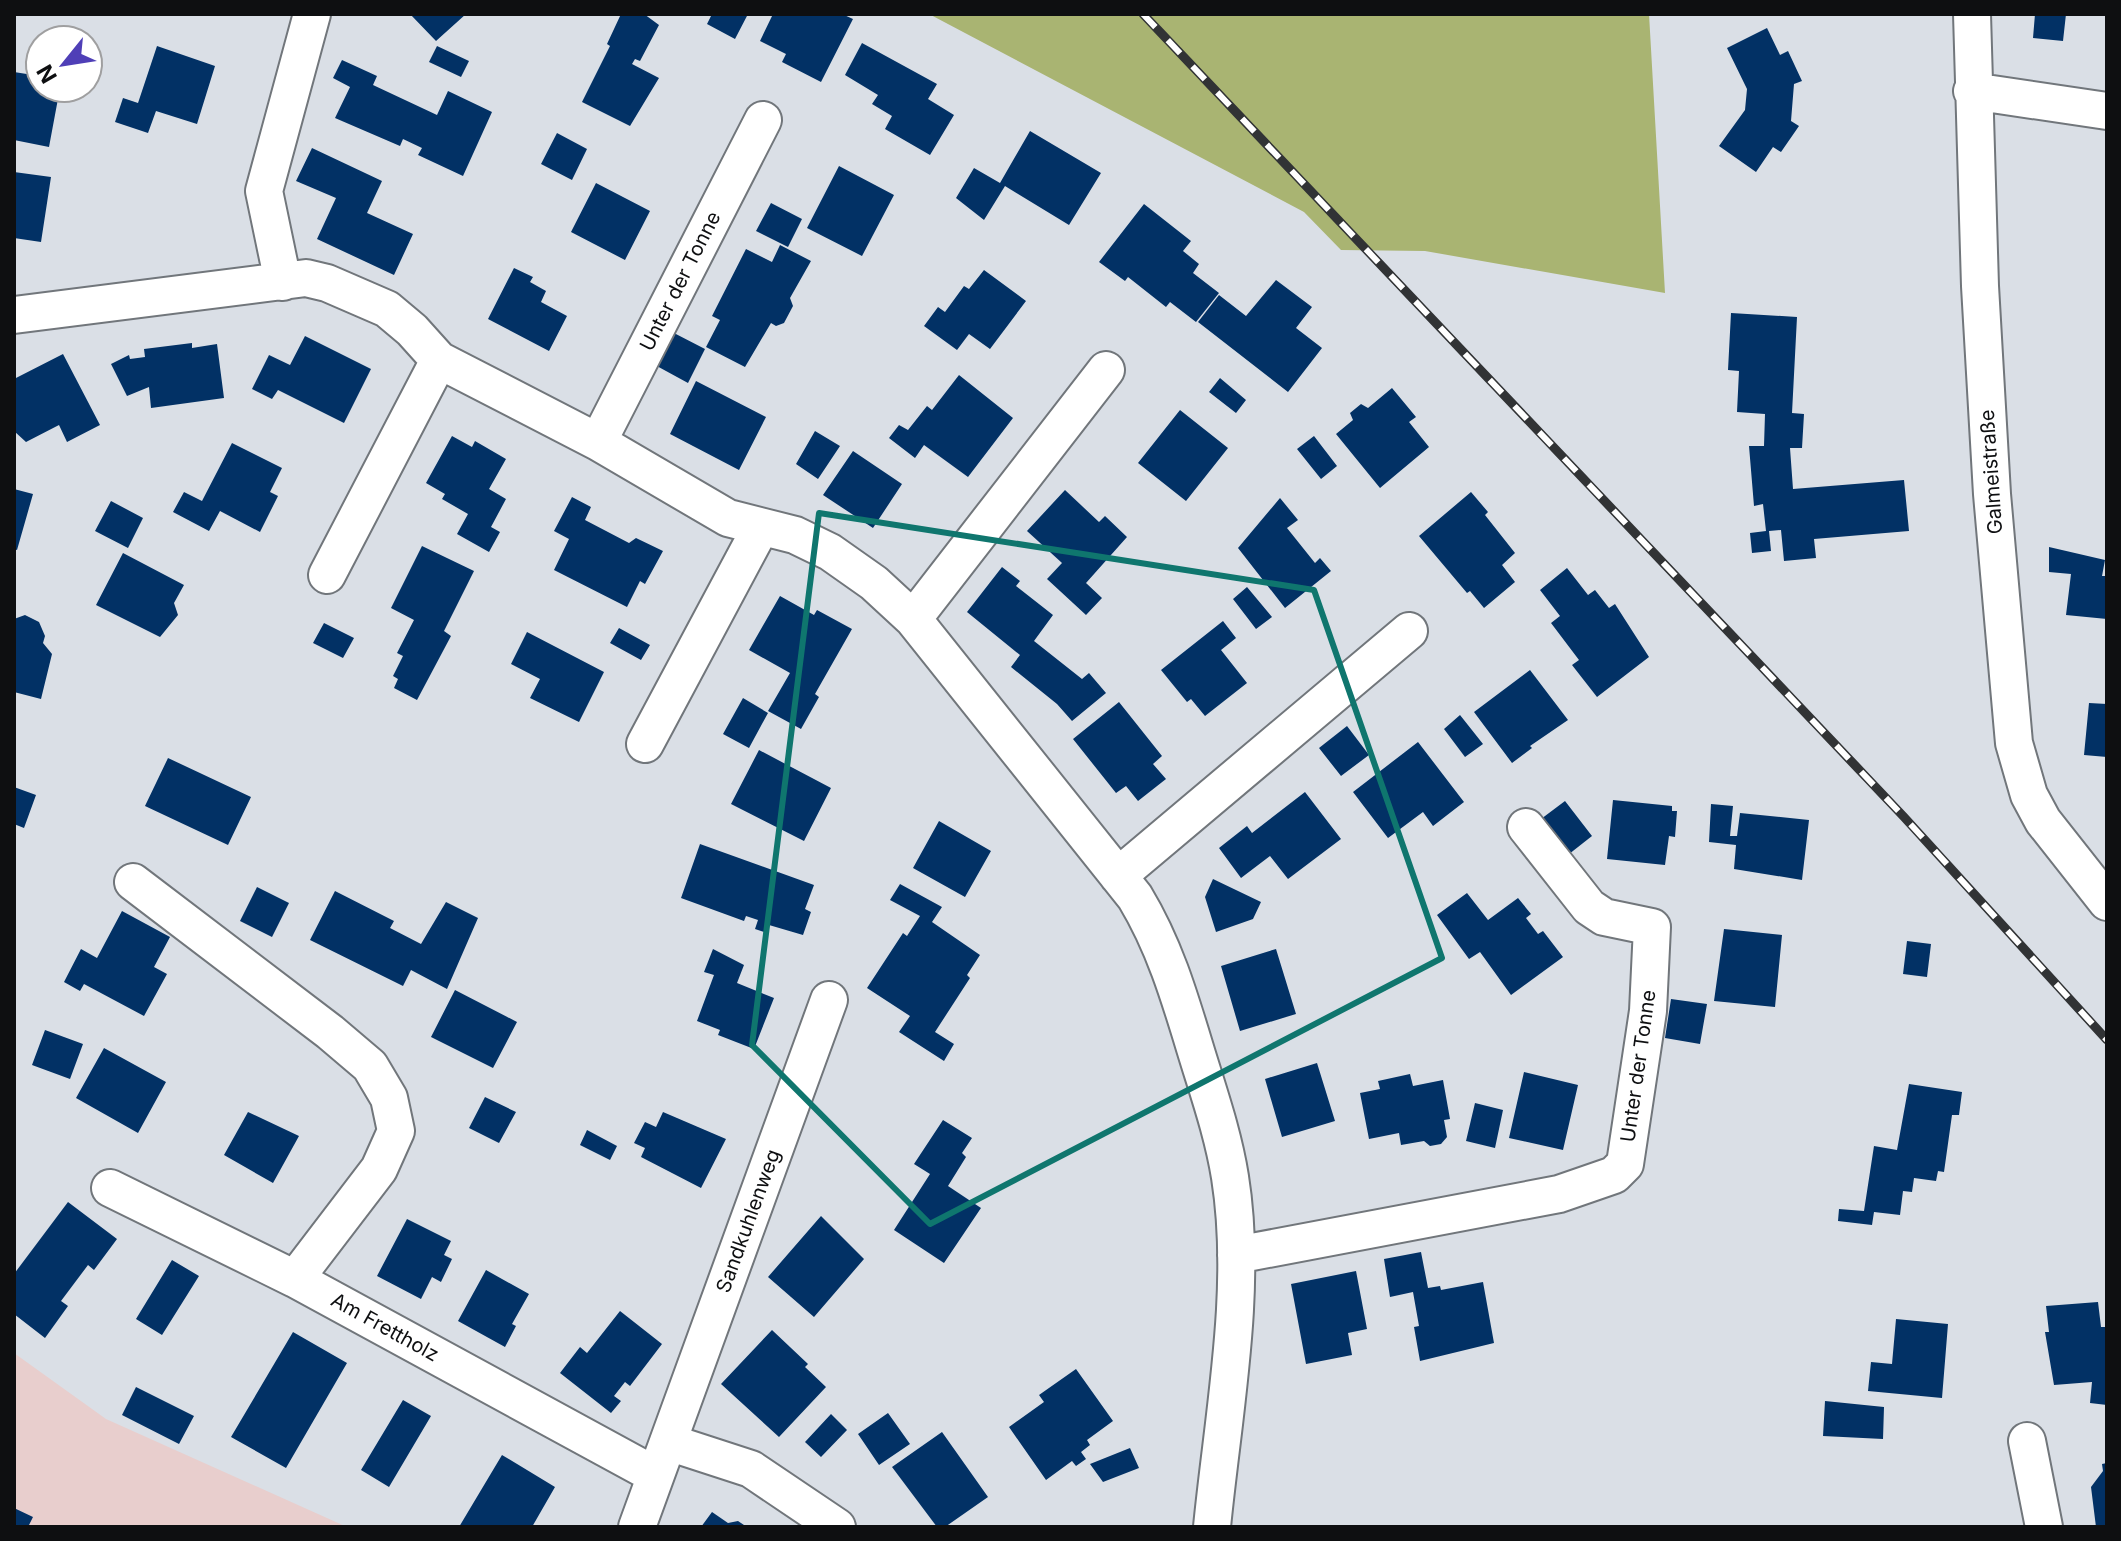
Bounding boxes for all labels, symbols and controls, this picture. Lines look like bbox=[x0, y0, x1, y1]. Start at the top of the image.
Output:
north arrow bbox=[24, 24, 104, 104]
text: N bbox=[31, 60, 62, 88]
street label: Unter der Tonne bbox=[634, 207, 726, 355]
street label: Galmeistraße bbox=[1975, 409, 2007, 535]
street label: Unter der Tonne bbox=[1615, 988, 1661, 1144]
street label: Sandkuhlenweg bbox=[711, 1146, 785, 1296]
street label: Am Frettholz bbox=[327, 1288, 443, 1366]

